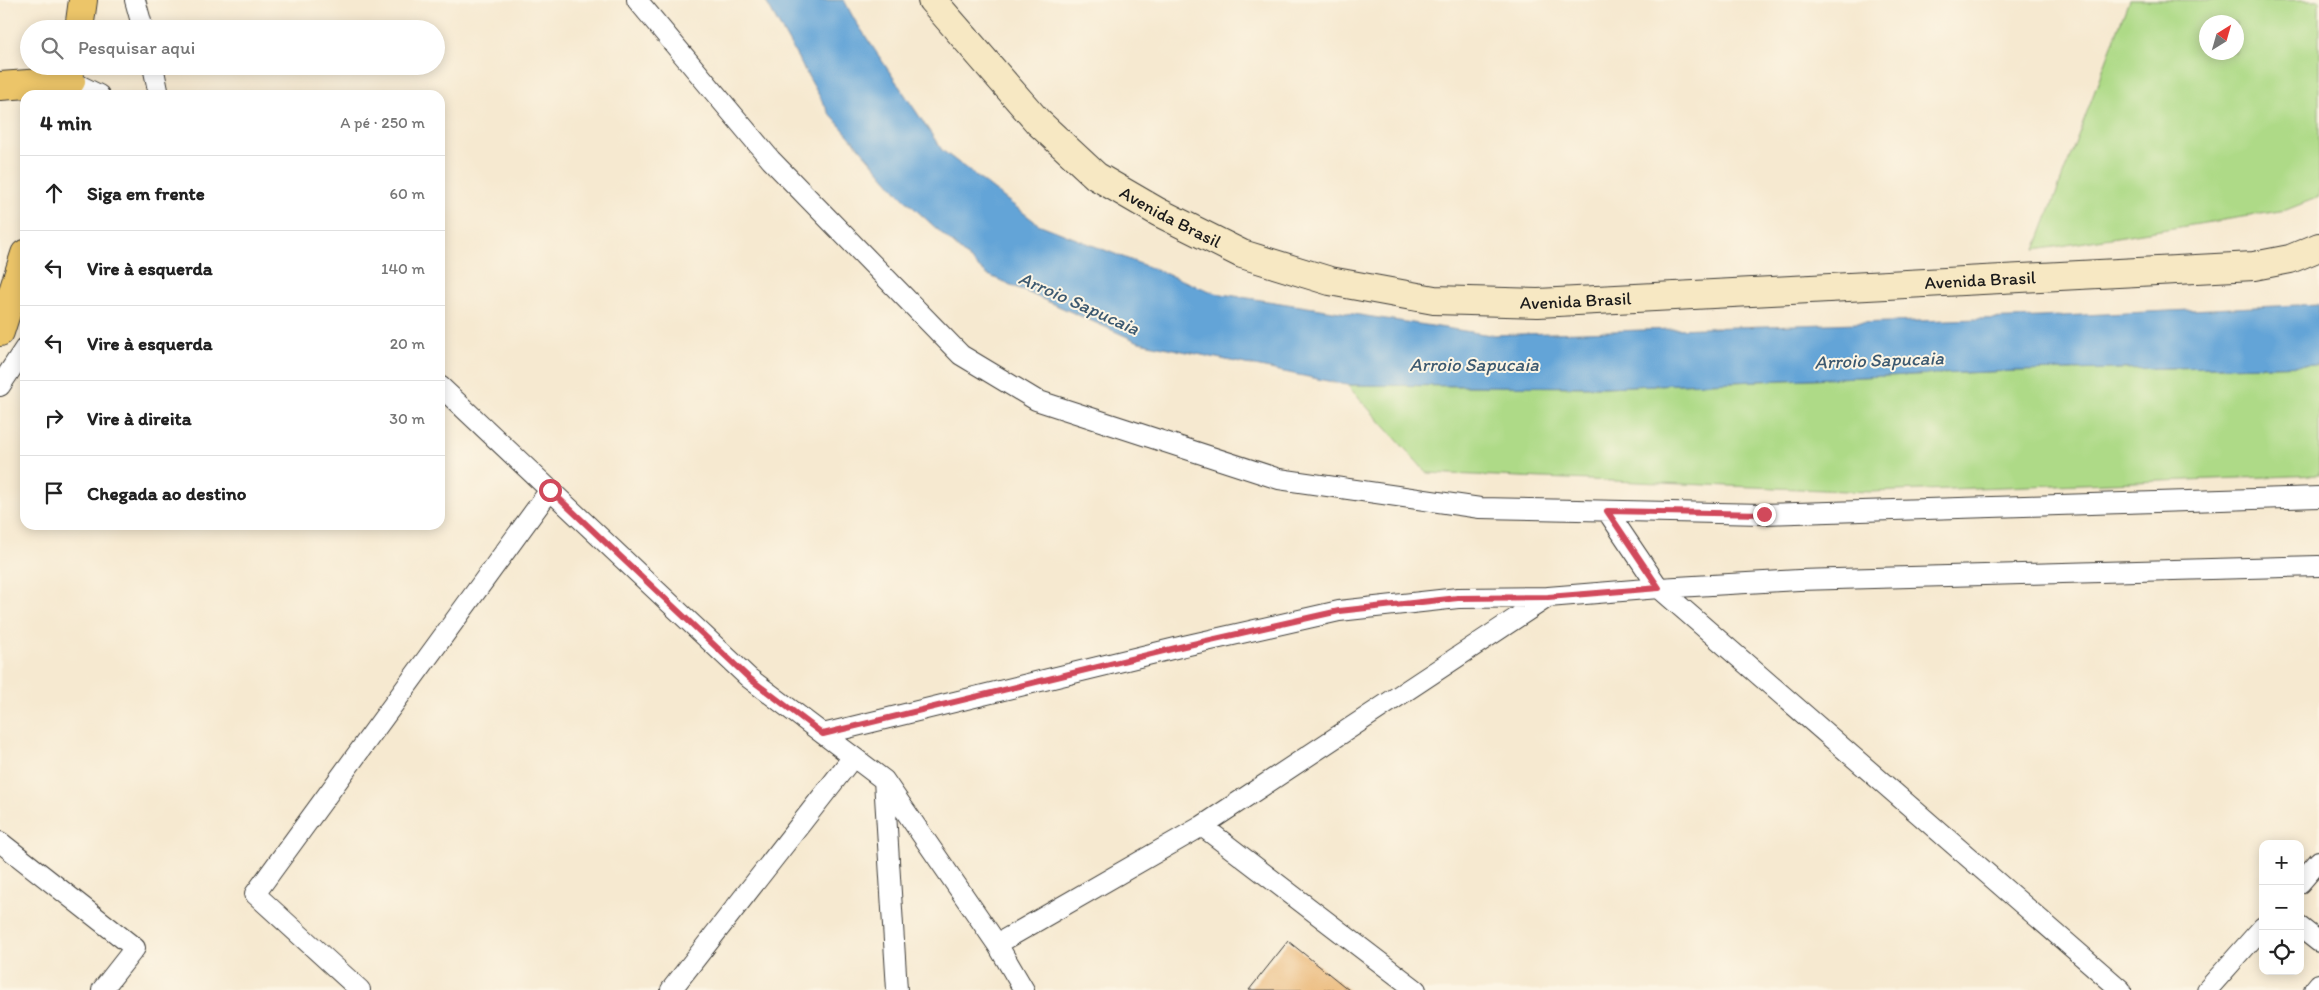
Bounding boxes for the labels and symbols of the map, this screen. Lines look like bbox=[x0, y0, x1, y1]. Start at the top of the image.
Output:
north arrow bbox=[2199, 15, 2244, 60]
street label: Avenida Brasil bbox=[1116, 181, 1225, 253]
water label: Arroio Sapucaia bbox=[1015, 266, 1143, 340]
street label: Avenida Brasil bbox=[1924, 266, 2036, 294]
street label: Avenida Brasil bbox=[1520, 287, 1632, 314]
water label: Arroio Sapucaia bbox=[1814, 346, 1945, 374]
water label: Arroio Sapucaia bbox=[1409, 353, 1539, 376]
route start bbox=[539, 479, 562, 502]
route end bbox=[1753, 503, 1776, 526]

